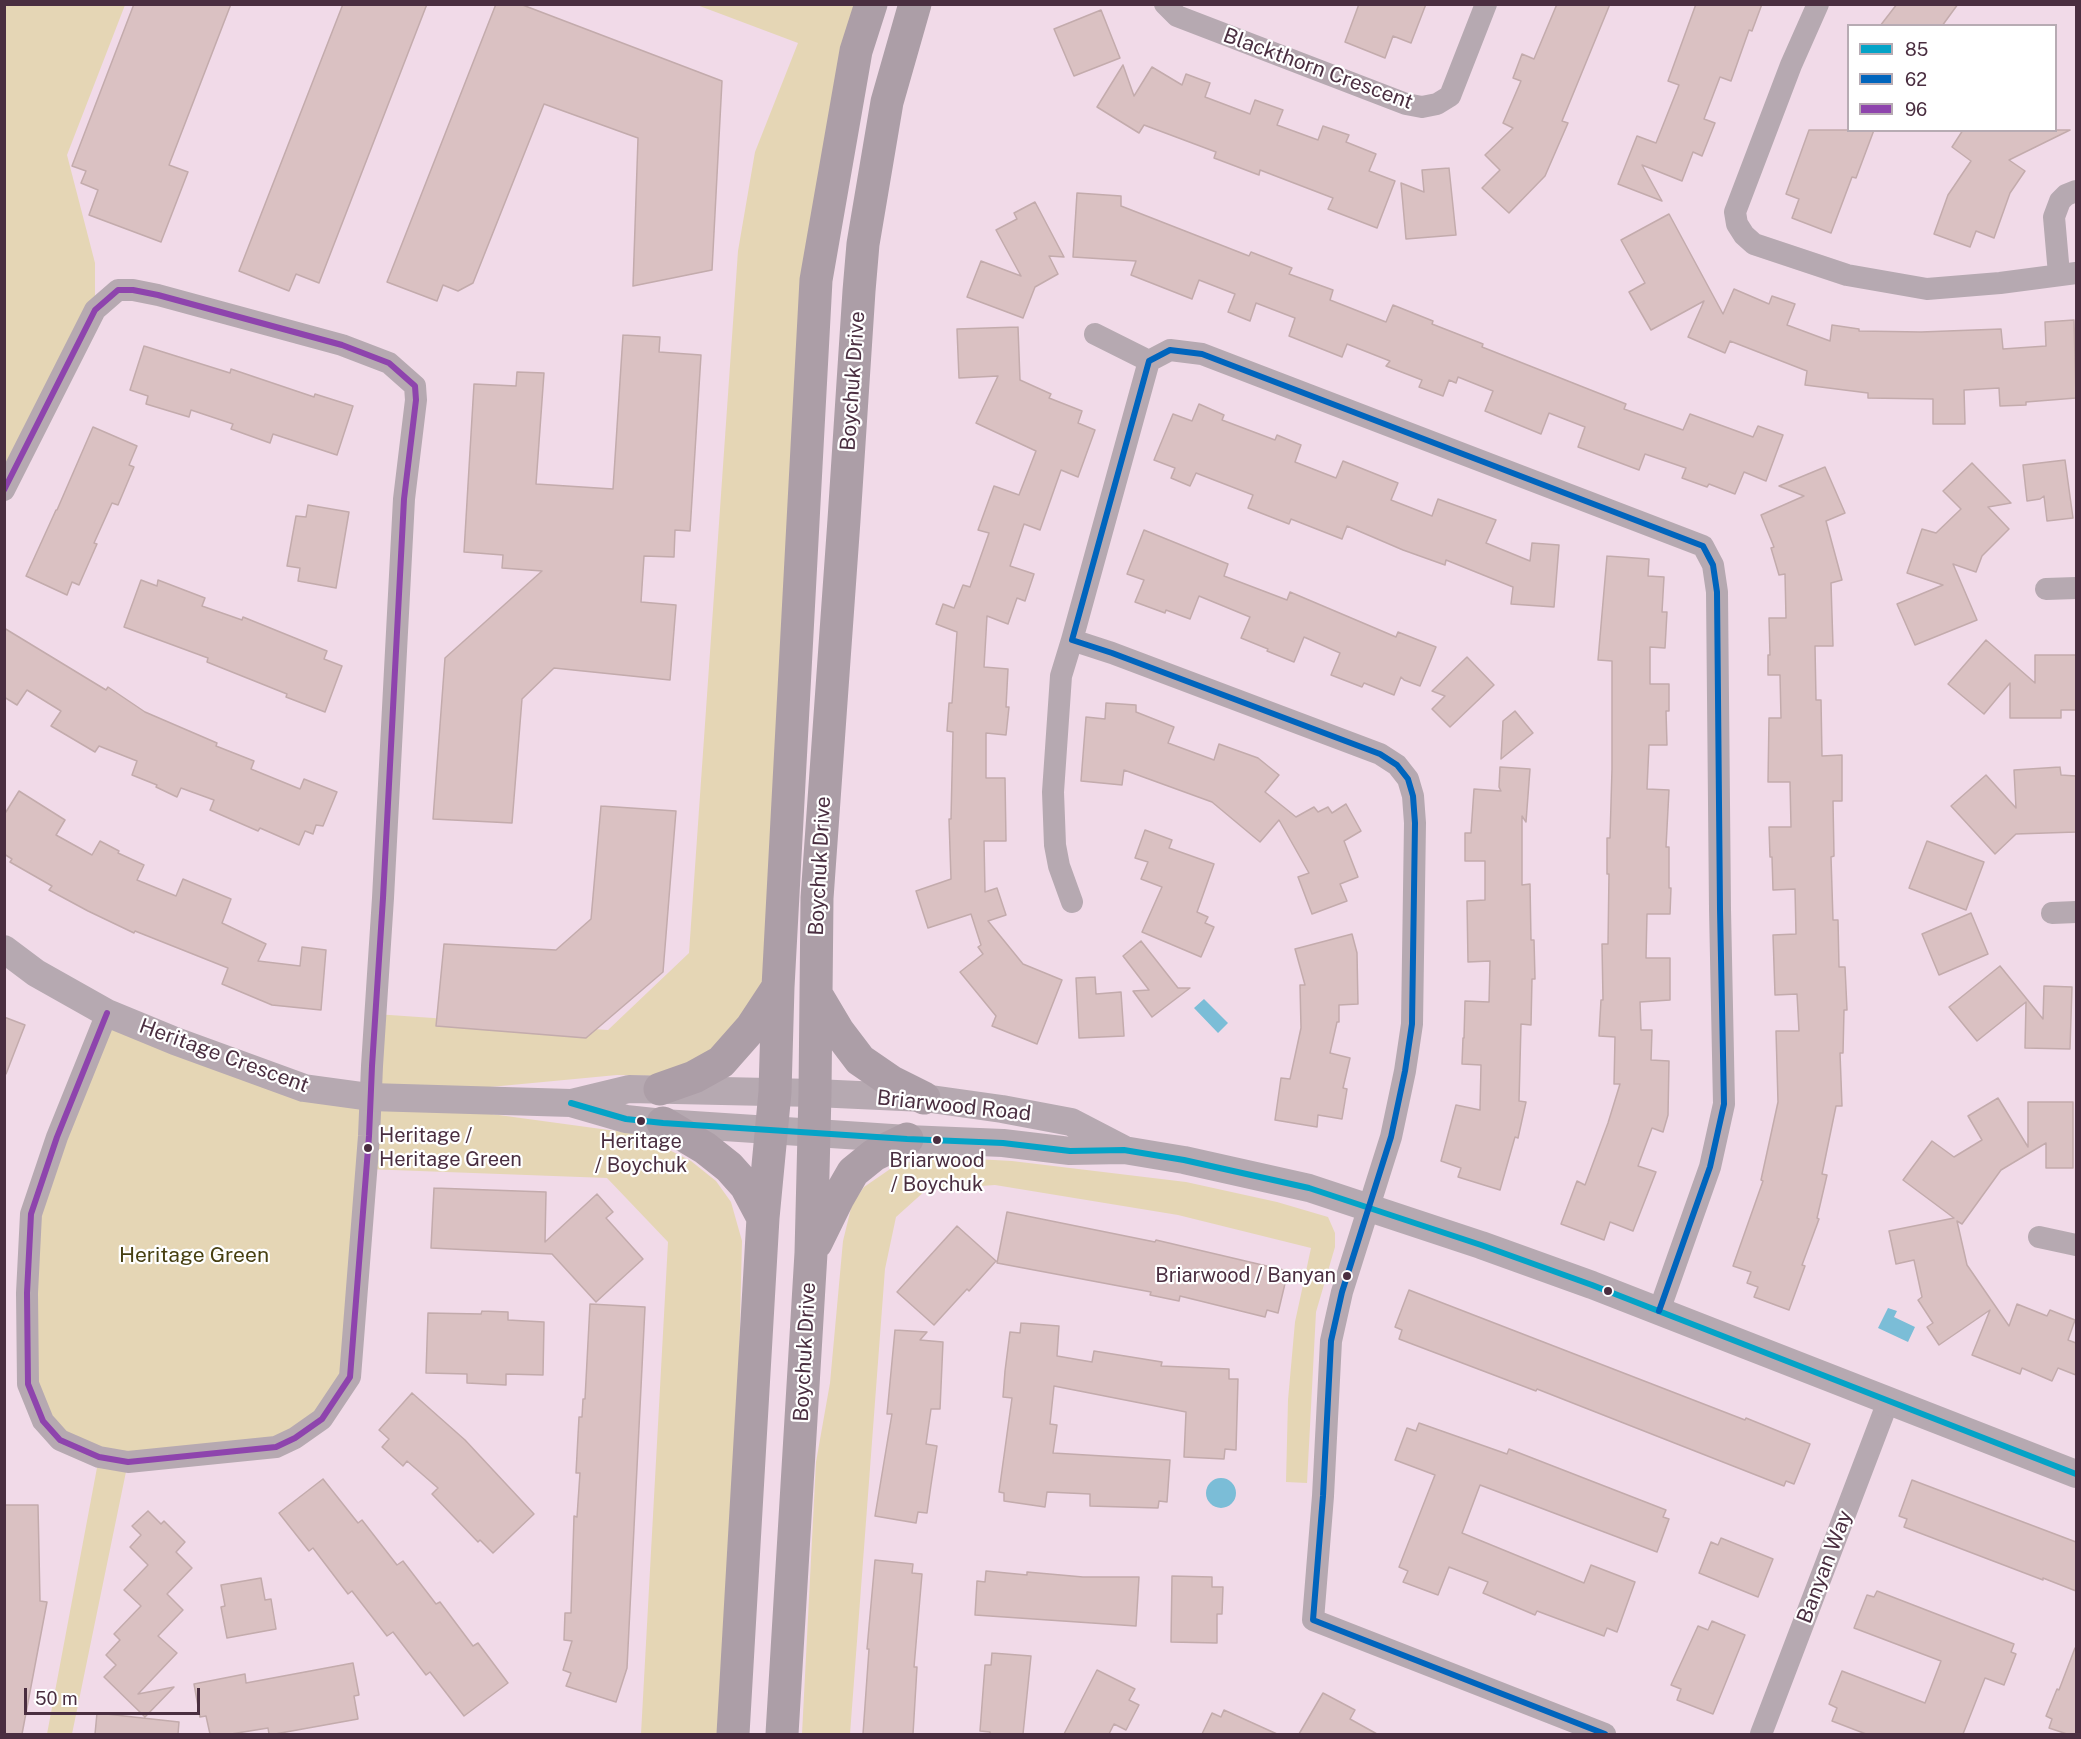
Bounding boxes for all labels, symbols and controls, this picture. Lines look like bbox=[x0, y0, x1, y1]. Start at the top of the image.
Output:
street label: Blackthorn Crescent bbox=[1220, 23, 1416, 115]
legend bbox=[1847, 24, 2057, 132]
text: 85 bbox=[1905, 39, 1928, 60]
text: 62 bbox=[1905, 69, 1927, 90]
text: 96 bbox=[1905, 99, 1927, 120]
street label: Boychuk Drive bbox=[836, 310, 870, 452]
street label: Boychuk Drive bbox=[804, 796, 836, 936]
street label: Heritage Crescent bbox=[136, 1014, 312, 1098]
street label: Briarwood Road bbox=[876, 1085, 1032, 1127]
marker: Heritage / Boychuk bbox=[635, 1115, 647, 1127]
place label: Heritage / Heritage Green bbox=[379, 1124, 522, 1171]
place label: Heritage / Boychuk bbox=[595, 1130, 687, 1177]
marker: Briarwood / Boychuk bbox=[931, 1134, 943, 1146]
marker: Heritage / Heritage Green bbox=[362, 1142, 374, 1154]
place label: Briarwood / Boychuk bbox=[889, 1149, 985, 1196]
park label: Heritage Green bbox=[119, 1243, 269, 1269]
place label: Briarwood / Banyan bbox=[1155, 1264, 1336, 1288]
marker: Briarwood / Banyan bbox=[1341, 1270, 1353, 1282]
street label: Boychuk Drive bbox=[789, 1282, 821, 1422]
unlabelled marker bbox=[1602, 1285, 1614, 1297]
street label: Banyan Way bbox=[1792, 1507, 1858, 1627]
scale bar bbox=[27, 1676, 202, 1714]
text: 50 m bbox=[35, 1688, 78, 1709]

